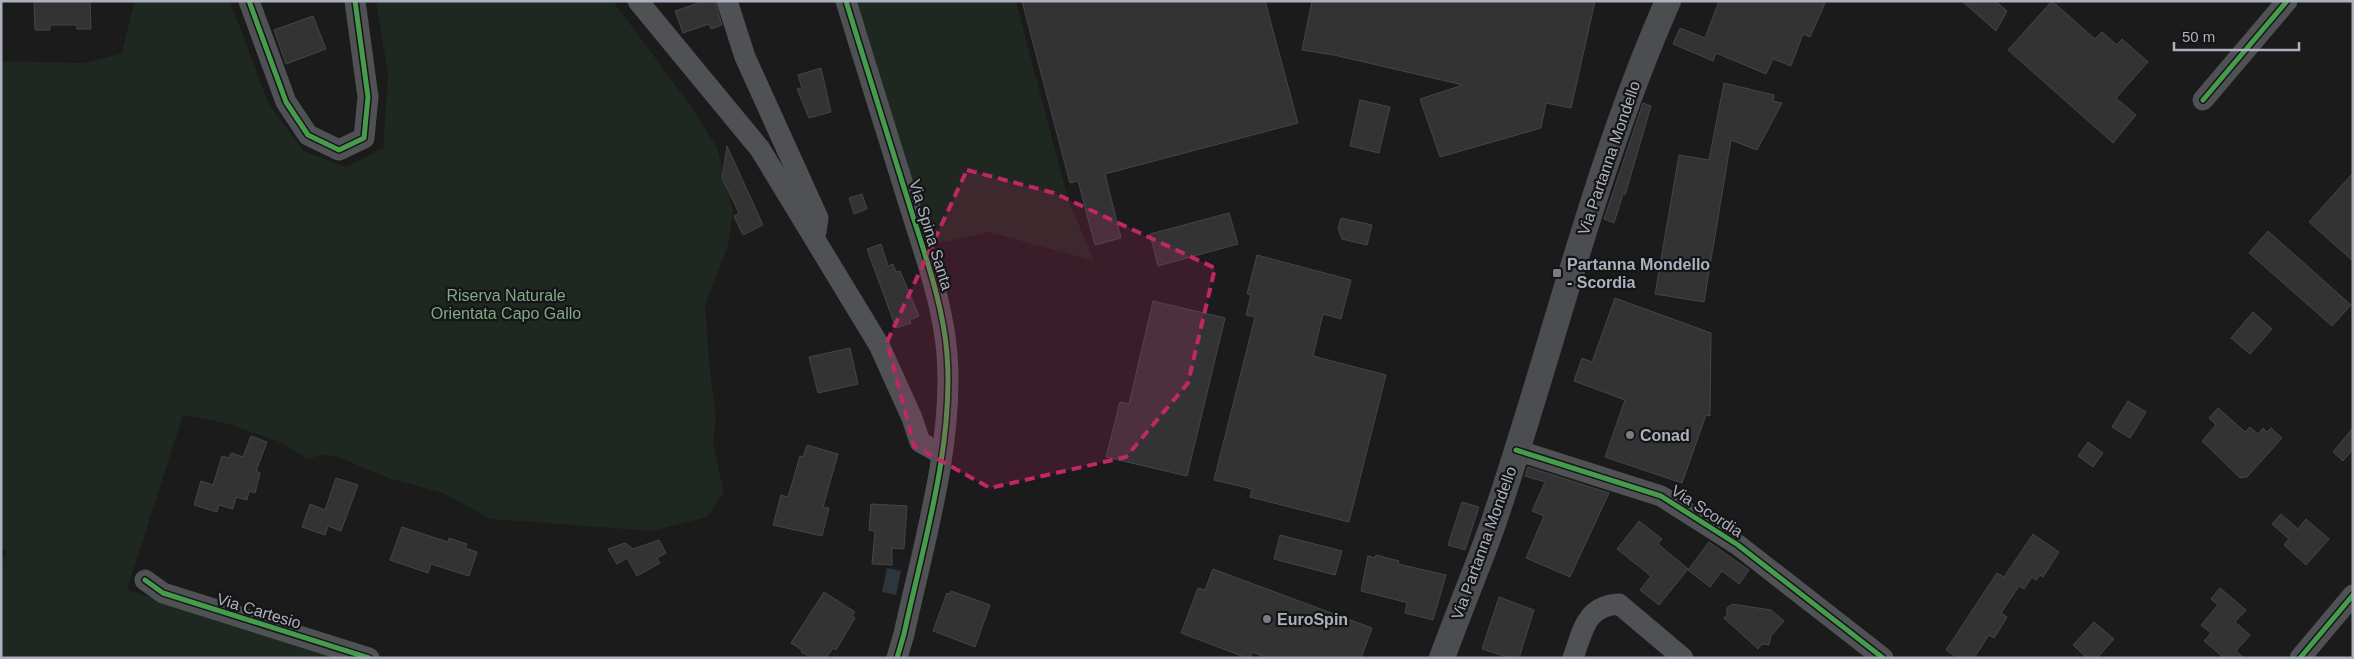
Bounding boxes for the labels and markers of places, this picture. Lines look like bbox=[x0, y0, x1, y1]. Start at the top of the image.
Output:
place label: Partanna Mondello - Scordia bbox=[1567, 256, 1710, 291]
marker: Partanna Mondello - Scordia bbox=[1551, 267, 1563, 279]
place label: Conad bbox=[1640, 427, 1690, 444]
marker: Conad bbox=[1624, 429, 1636, 441]
place label: EuroSpin bbox=[1277, 611, 1348, 628]
marker: EuroSpin bbox=[1261, 613, 1273, 625]

